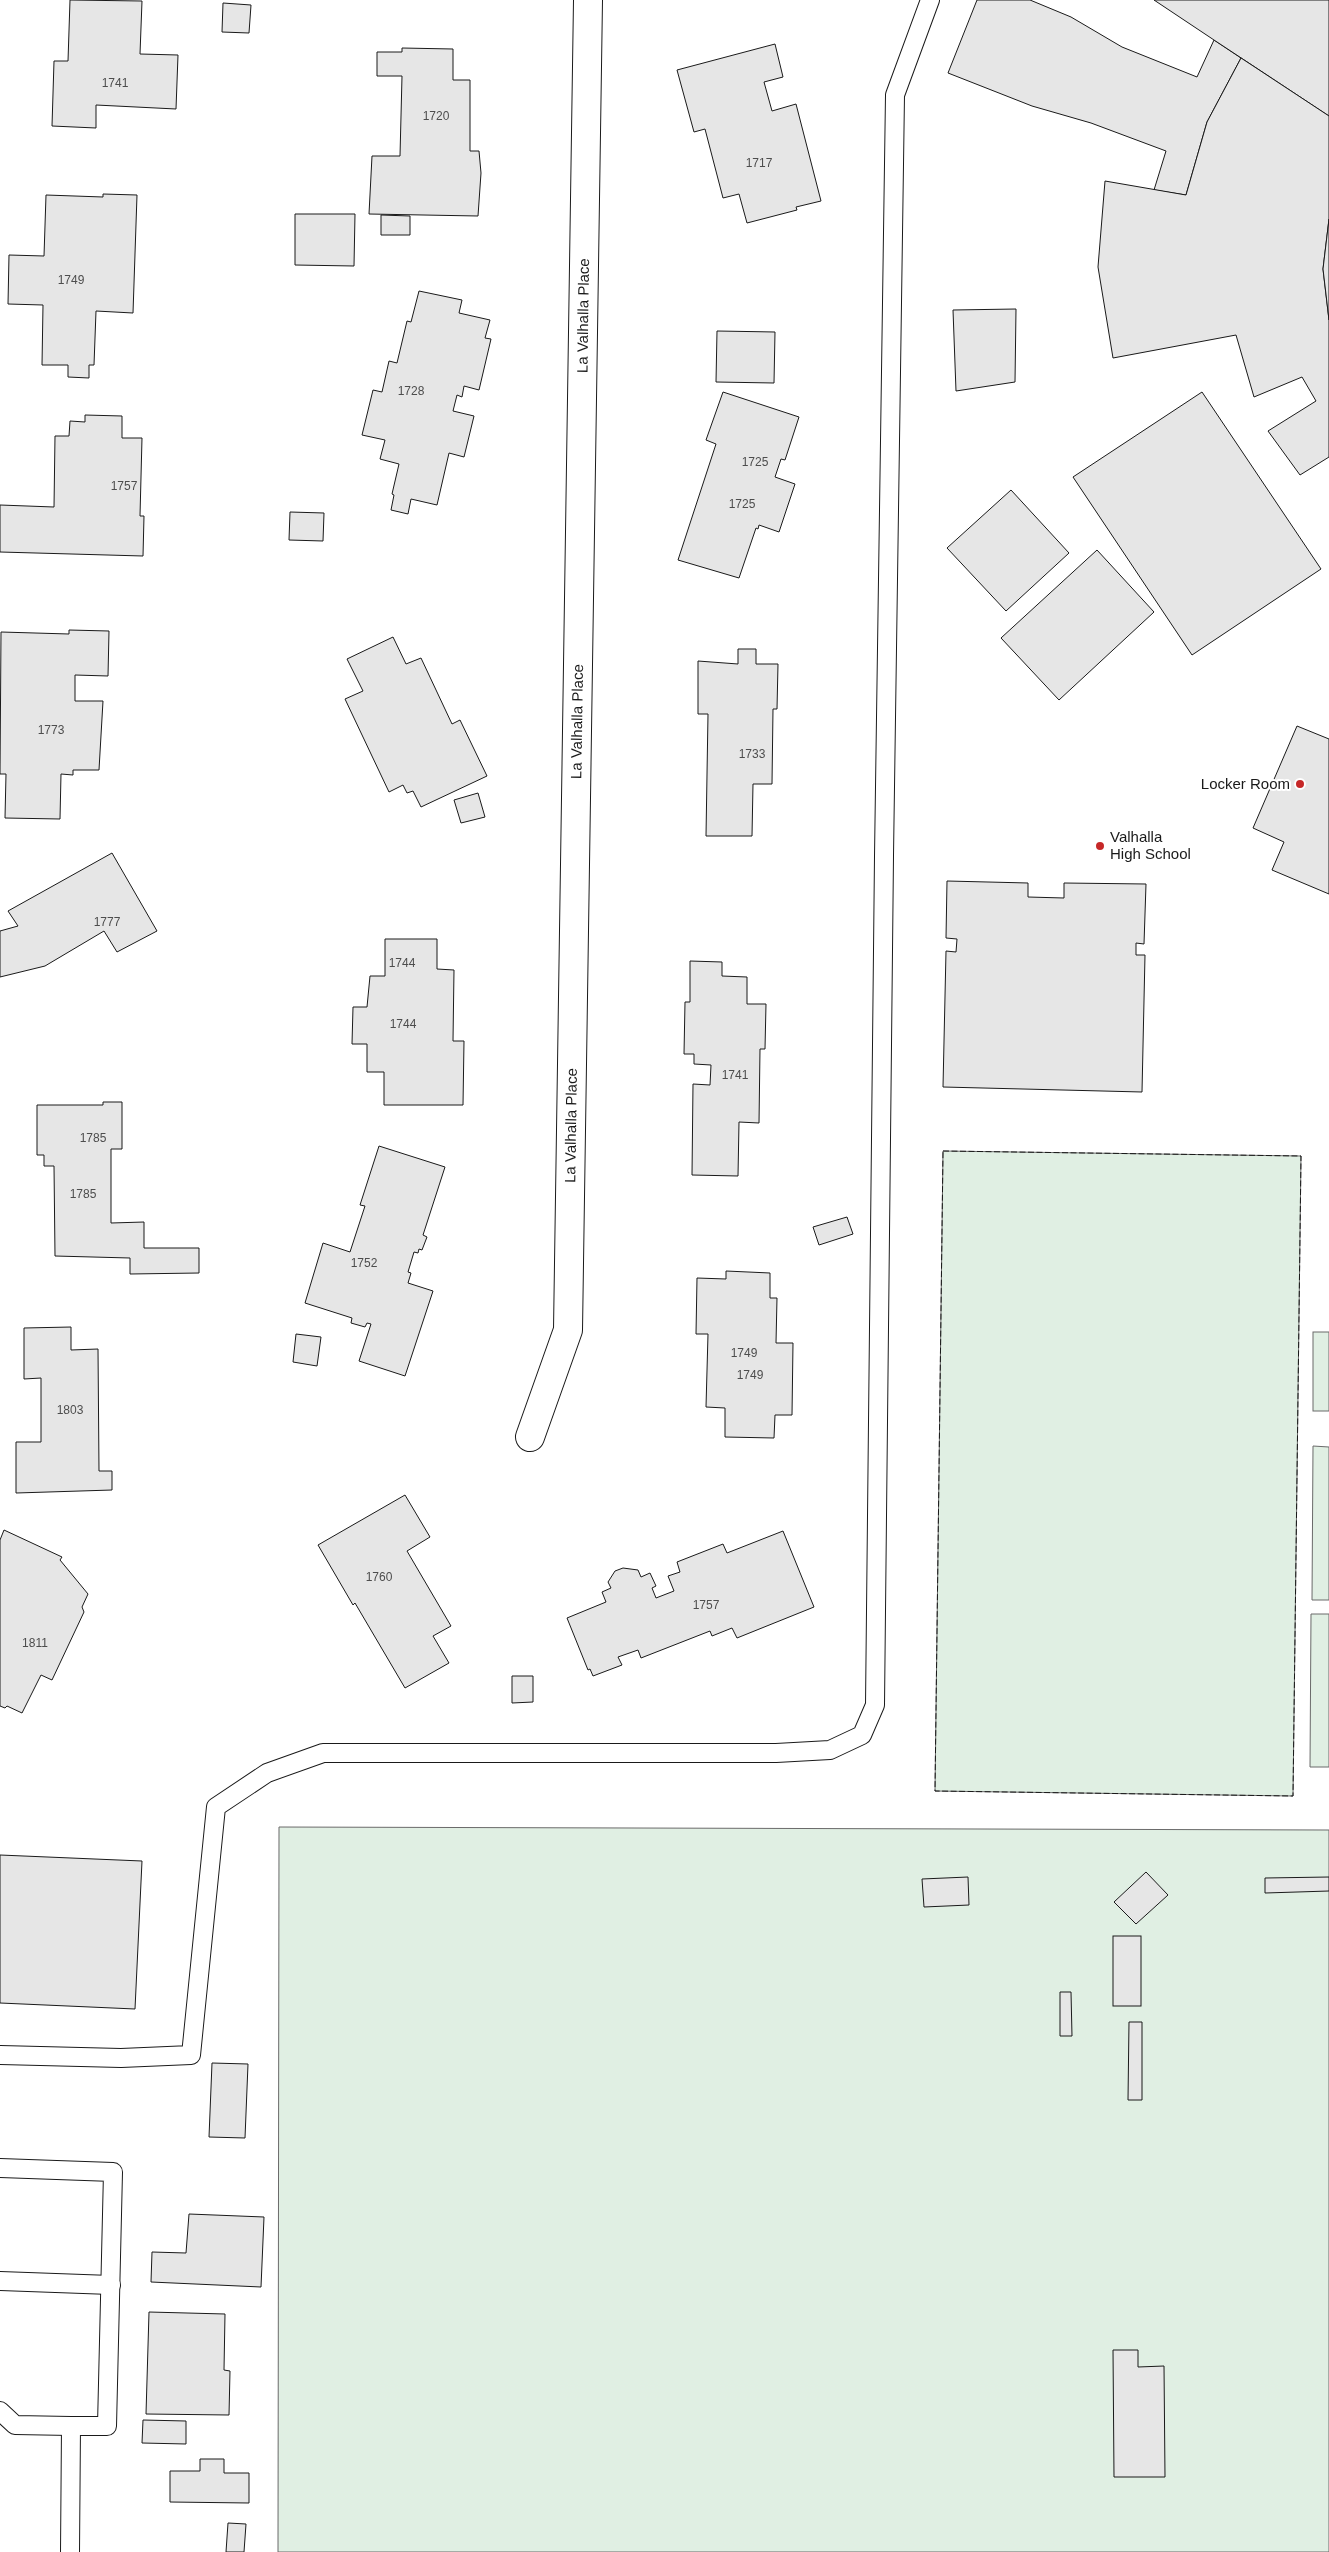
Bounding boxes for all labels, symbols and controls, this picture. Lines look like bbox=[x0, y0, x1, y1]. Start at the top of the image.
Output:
house number: 1741 bbox=[102, 76, 129, 90]
house number: 1720 bbox=[423, 109, 450, 123]
house number: 1717 bbox=[746, 156, 773, 170]
street label: La Valhalla Place bbox=[573, 258, 592, 373]
house number: 1749 bbox=[58, 273, 85, 287]
house number: 1728 bbox=[398, 384, 425, 398]
house number: 1725 bbox=[742, 455, 769, 469]
house number: 1757 bbox=[111, 479, 138, 493]
house number: 1725 bbox=[729, 497, 756, 511]
street label: La Valhalla Place bbox=[567, 664, 586, 779]
house number: 1773 bbox=[38, 723, 65, 737]
house number: 1733 bbox=[739, 747, 766, 761]
place label: Locker Room bbox=[1201, 775, 1290, 792]
marker: Locker Room bbox=[1294, 778, 1306, 790]
place label: Valhalla High School bbox=[1110, 828, 1191, 862]
marker: Valhalla High School bbox=[1094, 840, 1106, 852]
house number: 1777 bbox=[94, 915, 121, 929]
house number: 1744 bbox=[389, 956, 416, 970]
house number: 1744 bbox=[390, 1017, 417, 1031]
street label: La Valhalla Place bbox=[561, 1068, 580, 1183]
house number: 1741 bbox=[722, 1068, 749, 1082]
house number: 1785 bbox=[80, 1131, 107, 1145]
house number: 1785 bbox=[70, 1187, 97, 1201]
house number: 1752 bbox=[351, 1256, 378, 1270]
house number: 1749 bbox=[731, 1346, 758, 1360]
house number: 1749 bbox=[737, 1368, 764, 1382]
house number: 1803 bbox=[57, 1403, 84, 1417]
house number: 1760 bbox=[366, 1570, 393, 1584]
house number: 1757 bbox=[693, 1598, 720, 1612]
house number: 1811 bbox=[22, 1636, 48, 1650]

